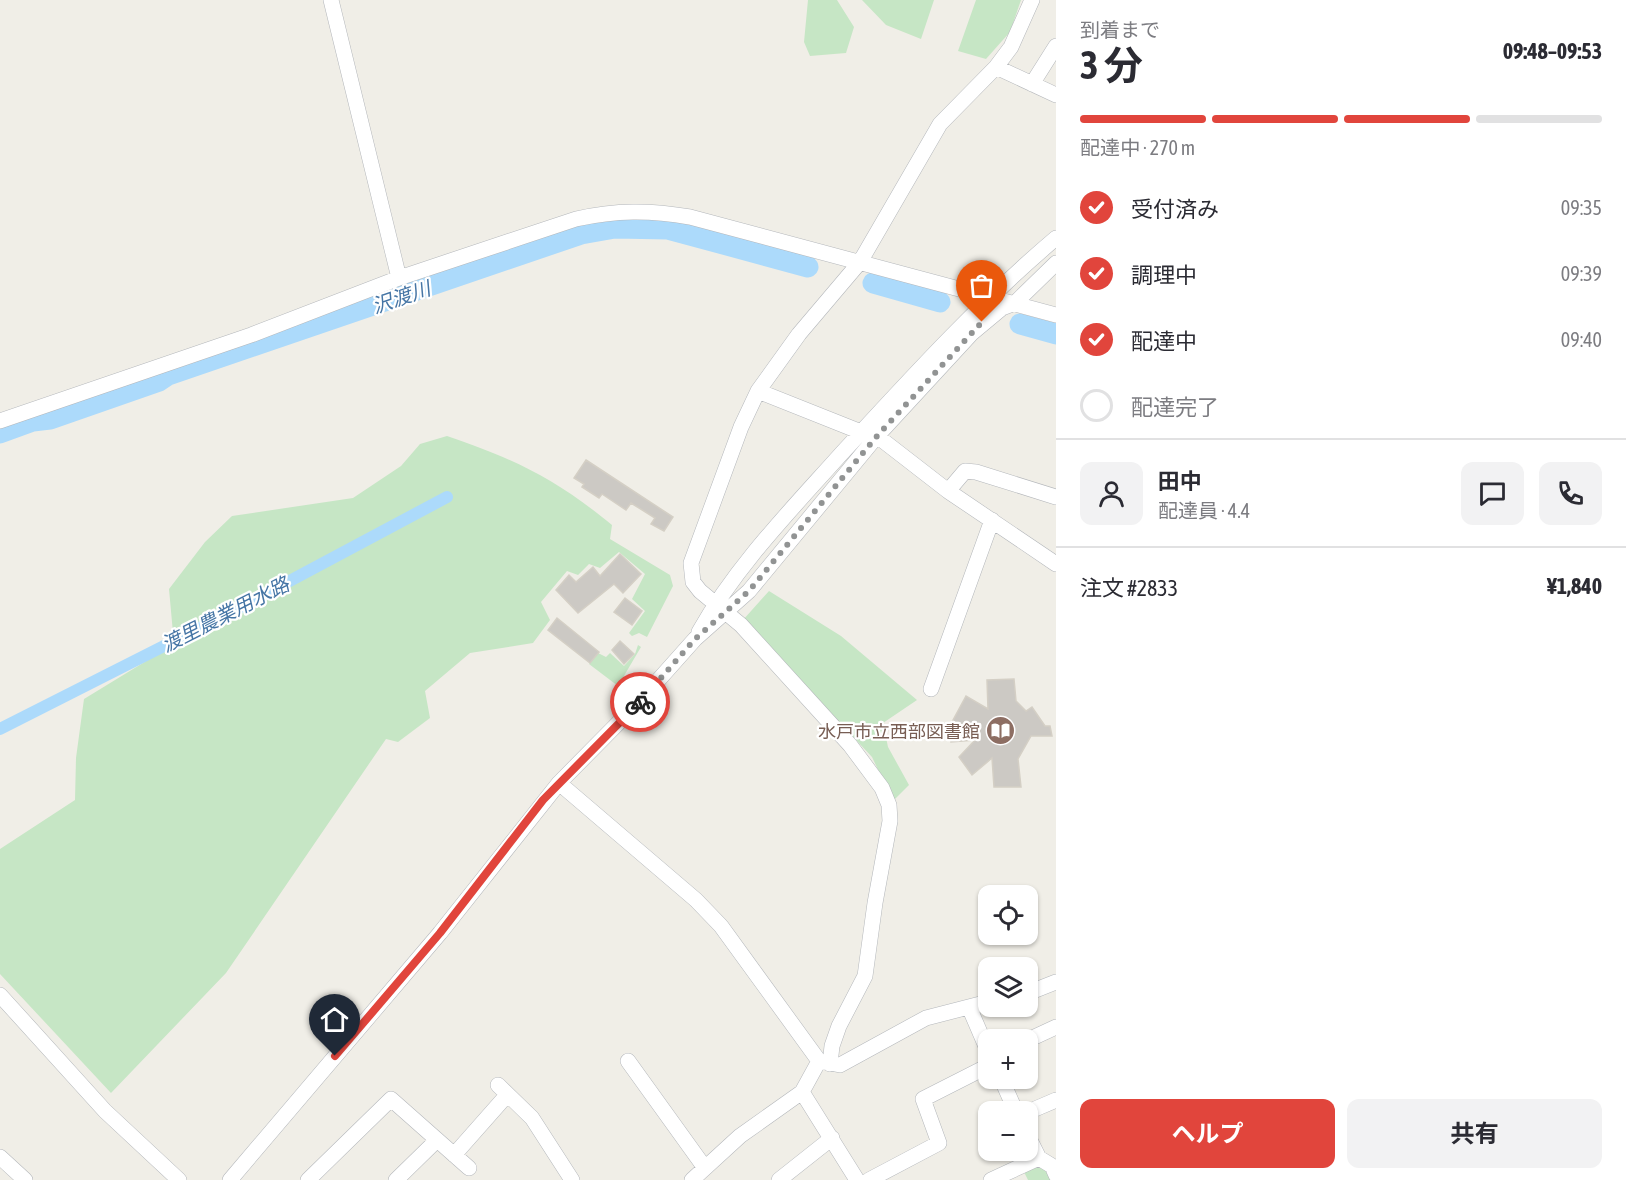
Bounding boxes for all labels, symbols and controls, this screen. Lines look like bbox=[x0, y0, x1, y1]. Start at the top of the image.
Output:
text: 到着まで bbox=[1080, 18, 1160, 41]
text: 09:48–09:53 bbox=[1503, 38, 1602, 64]
text: 3 分 bbox=[1080, 43, 1143, 87]
text: 配達中 · 270 m bbox=[1080, 136, 1195, 159]
icon: check bbox=[1080, 191, 1113, 224]
text: 受付済み bbox=[1131, 196, 1219, 222]
text: 09:35 bbox=[1561, 196, 1602, 219]
icon: check bbox=[1080, 257, 1113, 290]
pin bbox=[956, 260, 1007, 322]
text: 調理中 bbox=[1131, 262, 1197, 288]
text: 09:39 bbox=[1561, 262, 1602, 285]
icon: bag bbox=[965, 269, 998, 302]
water label: 沢渡川 bbox=[369, 276, 435, 318]
icon: check bbox=[1080, 323, 1113, 356]
text: 配達中 bbox=[1131, 328, 1197, 354]
text: 09:40 bbox=[1561, 328, 1602, 351]
text: 配達完了 bbox=[1131, 394, 1219, 420]
button: person bbox=[1080, 462, 1143, 525]
button: chat bbox=[1461, 462, 1524, 525]
button: phone bbox=[1539, 462, 1602, 525]
text: 田中 bbox=[1158, 468, 1202, 494]
text: 配達員 · 4.4 bbox=[1158, 499, 1250, 522]
water label: 渡里農業用水路 bbox=[157, 571, 294, 656]
text: ¥1,840 bbox=[1547, 573, 1602, 599]
text: 注文 #2833 bbox=[1080, 575, 1178, 601]
courier bbox=[610, 672, 670, 732]
icon: bike bbox=[624, 686, 657, 719]
library icon: 水戸市立西部図書館 bbox=[985, 715, 1017, 747]
place label: 水戸市立西部図書館 bbox=[818, 721, 980, 742]
map controls bbox=[978, 885, 1038, 1161]
button: locate bbox=[978, 885, 1038, 945]
button: layers bbox=[978, 957, 1038, 1017]
pin bbox=[309, 994, 360, 1056]
icon: home bbox=[318, 1003, 351, 1036]
button: + bbox=[978, 1029, 1038, 1089]
button: ヘルプ bbox=[1080, 1099, 1335, 1168]
button: 共有 bbox=[1347, 1099, 1602, 1168]
button: − bbox=[978, 1101, 1038, 1161]

